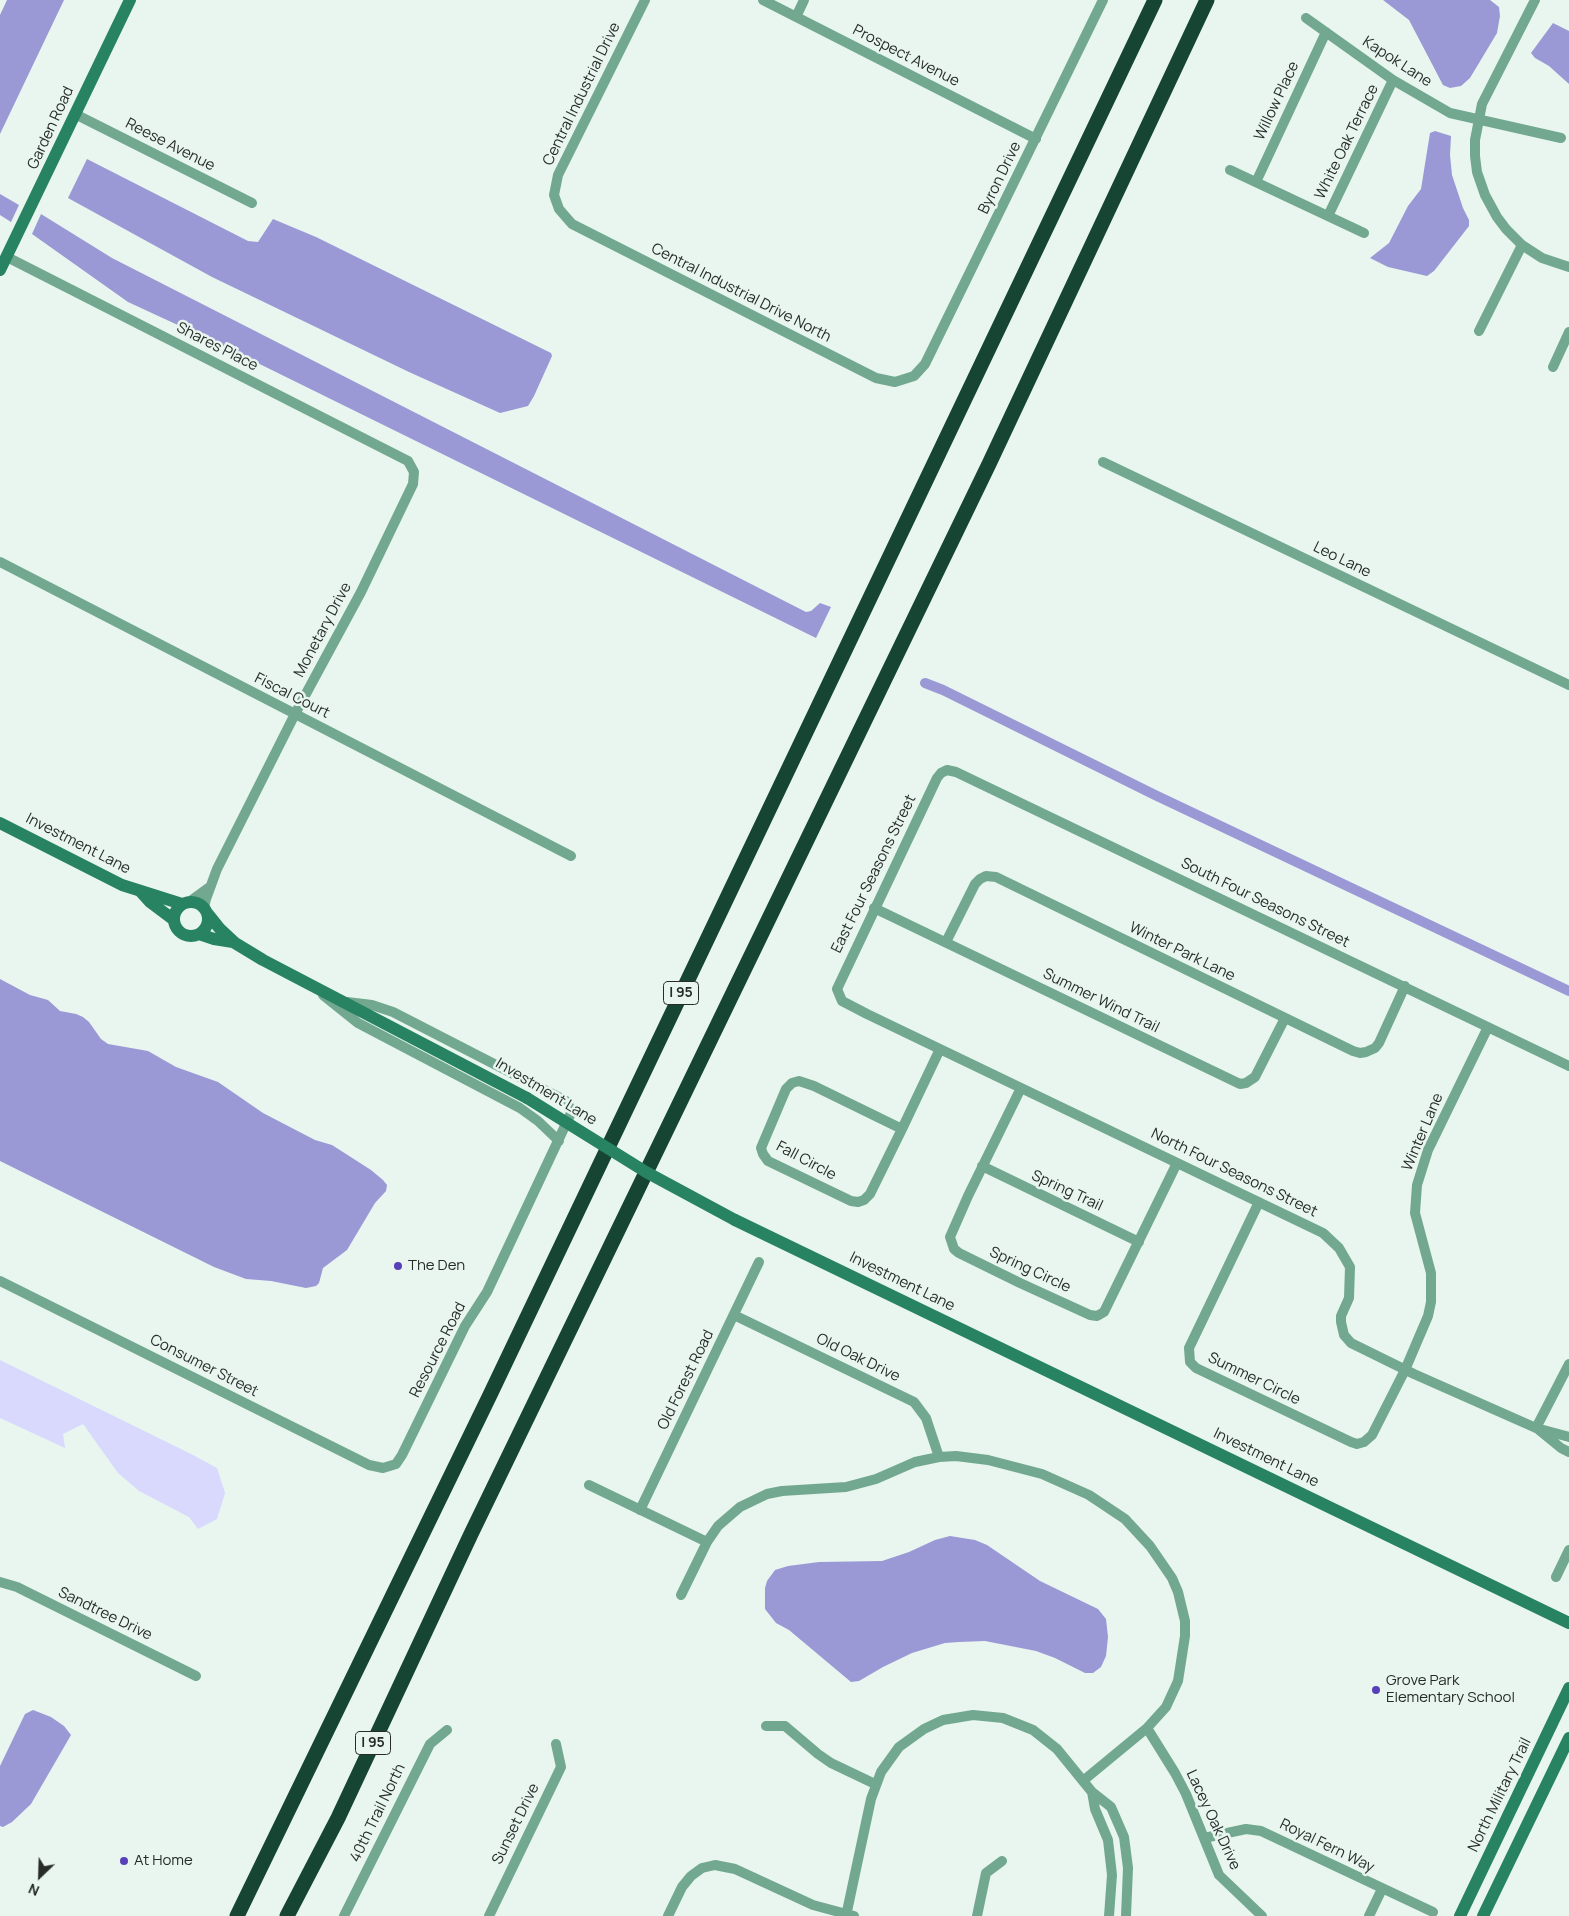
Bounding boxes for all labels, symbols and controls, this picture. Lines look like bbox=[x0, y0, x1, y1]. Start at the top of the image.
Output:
street label: Central Industrial Drive bbox=[540, 20, 624, 168]
street label: Prospect Avenue bbox=[850, 21, 962, 91]
street label: Kapok Lane bbox=[1359, 33, 1435, 91]
street label: Willow Place bbox=[1251, 59, 1303, 143]
street label: White Oak Terrace bbox=[1311, 82, 1383, 202]
street label: Garden Road bbox=[24, 84, 78, 172]
street label: Reese Avenue bbox=[122, 115, 218, 175]
street label: Byron Drive bbox=[975, 139, 1025, 217]
street label: Central Industrial Drive North bbox=[648, 240, 834, 346]
street label: Shares Place bbox=[173, 319, 261, 375]
street label: Leo Lane bbox=[1310, 538, 1374, 582]
street label: Monetary Drive bbox=[290, 580, 356, 680]
street label: Fiscal Court bbox=[251, 669, 333, 723]
street label: East Four Seasons Street bbox=[828, 792, 920, 956]
street label: Investment Lane bbox=[23, 810, 133, 878]
street label: South Four Seasons Street bbox=[1178, 854, 1352, 952]
street label: Winter Park Lane bbox=[1126, 919, 1238, 985]
street label: Summer Wind Trail bbox=[1040, 965, 1162, 1037]
road number: I 95 bbox=[664, 981, 698, 1004]
street label: Investment Lane bbox=[492, 1055, 600, 1129]
street label: Winter Lane bbox=[1399, 1090, 1447, 1174]
street label: North Four Seasons Street bbox=[1148, 1125, 1320, 1221]
street label: Fall Circle bbox=[773, 1138, 839, 1184]
street label: Spring Trail bbox=[1029, 1167, 1105, 1215]
street label: Spring Circle bbox=[986, 1243, 1074, 1297]
street label: Investment Lane bbox=[846, 1249, 958, 1315]
place label: The Den bbox=[408, 1257, 465, 1275]
marker: The Den bbox=[392, 1260, 404, 1272]
street label: Resource Road bbox=[406, 1299, 470, 1401]
street label: Old Forest Road bbox=[654, 1327, 718, 1433]
street label: Old Oak Drive bbox=[813, 1330, 903, 1386]
street label: Consumer Street bbox=[147, 1331, 261, 1401]
street label: Summer Circle bbox=[1205, 1349, 1303, 1409]
street label: Investment Lane bbox=[1210, 1425, 1322, 1491]
street label: Sandtree Drive bbox=[55, 1584, 155, 1644]
place label: Grove Park Elementary School bbox=[1386, 1672, 1515, 1707]
marker: Grove Park Elementary School bbox=[1370, 1684, 1382, 1696]
road number: I 95 bbox=[356, 1732, 390, 1755]
street label: North Military Trail bbox=[1465, 1735, 1535, 1855]
street label: 40th Trail North bbox=[346, 1761, 410, 1865]
street label: Lacey Oak Drive bbox=[1182, 1767, 1244, 1873]
street label: Sunset Drive bbox=[489, 1781, 543, 1867]
street label: Royal Fern Way bbox=[1277, 1815, 1377, 1877]
north arrow bbox=[15, 1851, 65, 1901]
place label: At Home bbox=[134, 1852, 193, 1870]
marker: At Home bbox=[118, 1855, 130, 1867]
text: N bbox=[25, 1879, 42, 1901]

